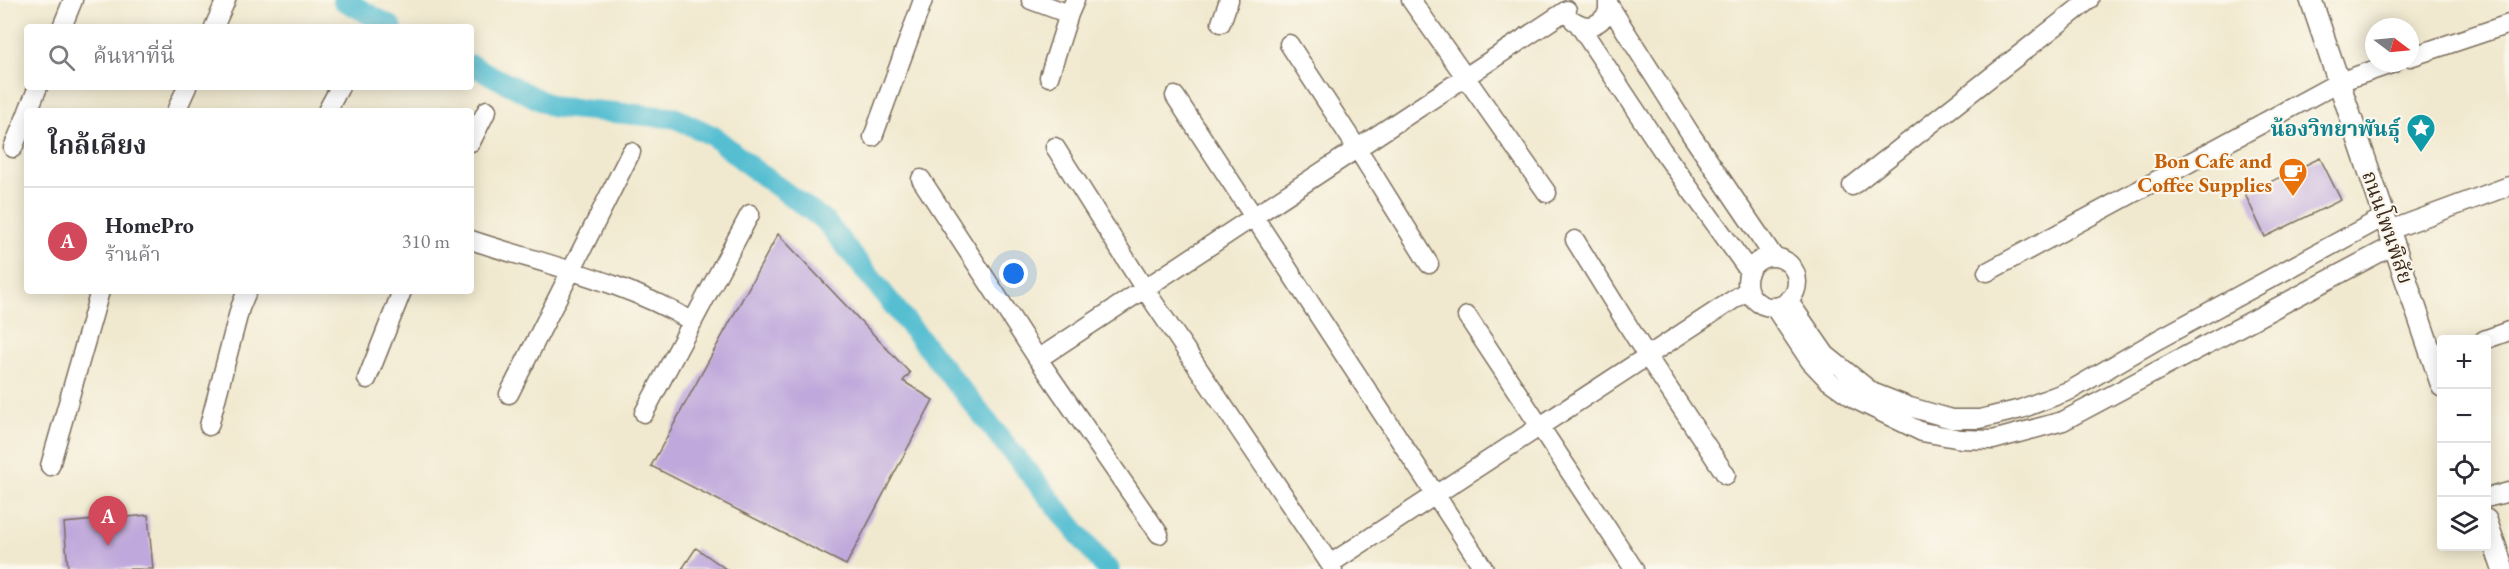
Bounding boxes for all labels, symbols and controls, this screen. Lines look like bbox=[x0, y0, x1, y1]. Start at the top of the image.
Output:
north arrow bbox=[2365, 18, 2419, 72]
search box bbox=[24, 24, 474, 90]
icon: search bbox=[45, 41, 78, 74]
text: ค้นหาที่นี่ bbox=[93, 41, 175, 70]
place icon: น้องวิทยาพันธุ์ bbox=[2405, 112, 2437, 154]
place label: น้องวิทยาพันธุ์ bbox=[2271, 115, 2401, 143]
text: ใกล้เคียง bbox=[48, 128, 147, 162]
place label: Bon Cafe and Coffee Supplies bbox=[2137, 147, 2272, 198]
cafe icon: Bon Cafe and Coffee Supplies bbox=[2277, 156, 2309, 198]
street label: ถนนโพนพิสัย bbox=[2356, 166, 2421, 287]
text: HomePro bbox=[105, 211, 194, 240]
text: A bbox=[60, 228, 75, 254]
text: 310 m bbox=[402, 228, 450, 254]
text: ร้านค้า bbox=[105, 241, 160, 267]
your location bbox=[999, 259, 1028, 288]
map controls bbox=[2437, 335, 2491, 551]
button: + bbox=[2437, 335, 2491, 389]
button: − bbox=[2437, 389, 2491, 443]
button: locate bbox=[2437, 443, 2491, 497]
pin: A bbox=[88, 496, 128, 546]
button: layers bbox=[2437, 497, 2491, 551]

